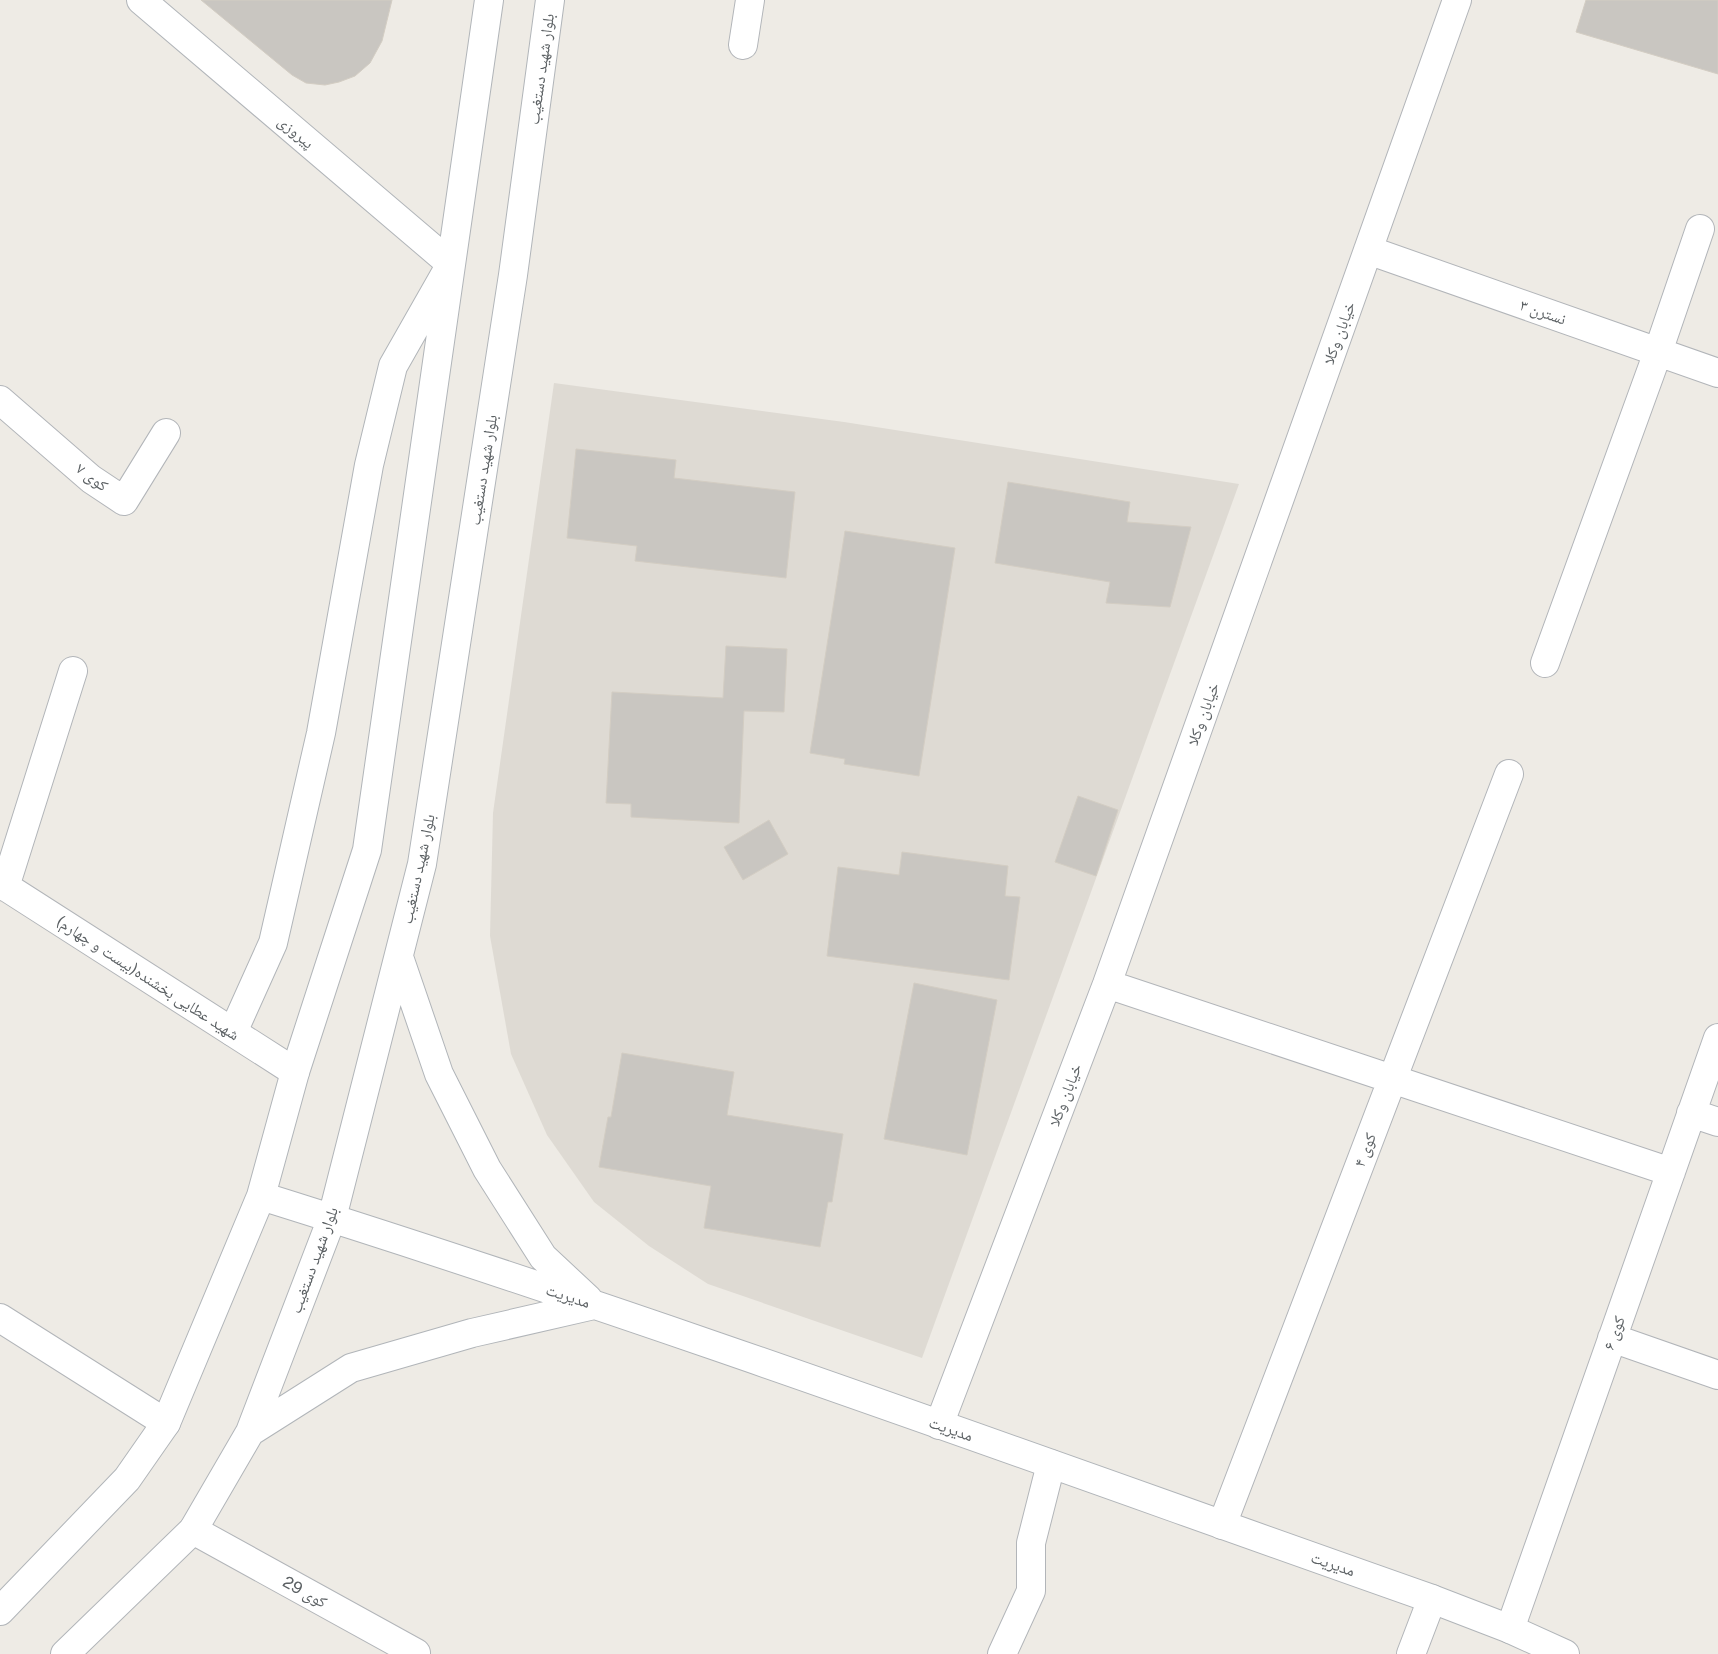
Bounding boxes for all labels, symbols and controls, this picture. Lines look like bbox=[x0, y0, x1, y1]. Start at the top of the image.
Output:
street label: بلوار شهید دستغیب bbox=[524, 12, 558, 126]
street label: پیروزی bbox=[273, 111, 318, 153]
street label: نسترن ۳ bbox=[1517, 295, 1569, 330]
street label: خیابان وکلا bbox=[1319, 299, 1360, 367]
street label: بلوار شهید دستغیب bbox=[465, 413, 501, 527]
street label: کوی ۷ bbox=[72, 459, 112, 496]
street label: خیابان وکلا bbox=[1183, 680, 1224, 748]
street label: بلوار شهید دستغیب bbox=[397, 812, 439, 926]
street label: شهید عطایی بخشنده(بیست و چهارم) bbox=[53, 912, 243, 1045]
street label: خیابان وکلا bbox=[1044, 1061, 1087, 1129]
street label: کوی ۴ bbox=[1350, 1130, 1381, 1170]
street label: بلوار شهید دستغیب bbox=[286, 1204, 342, 1316]
street label: مدیریت bbox=[543, 1280, 593, 1312]
street label: کوی ۶ bbox=[1599, 1313, 1630, 1353]
street label: مدیریت bbox=[926, 1413, 976, 1445]
street label: مدیریت bbox=[1308, 1548, 1358, 1580]
street label: کوی 29 bbox=[279, 1572, 331, 1613]

